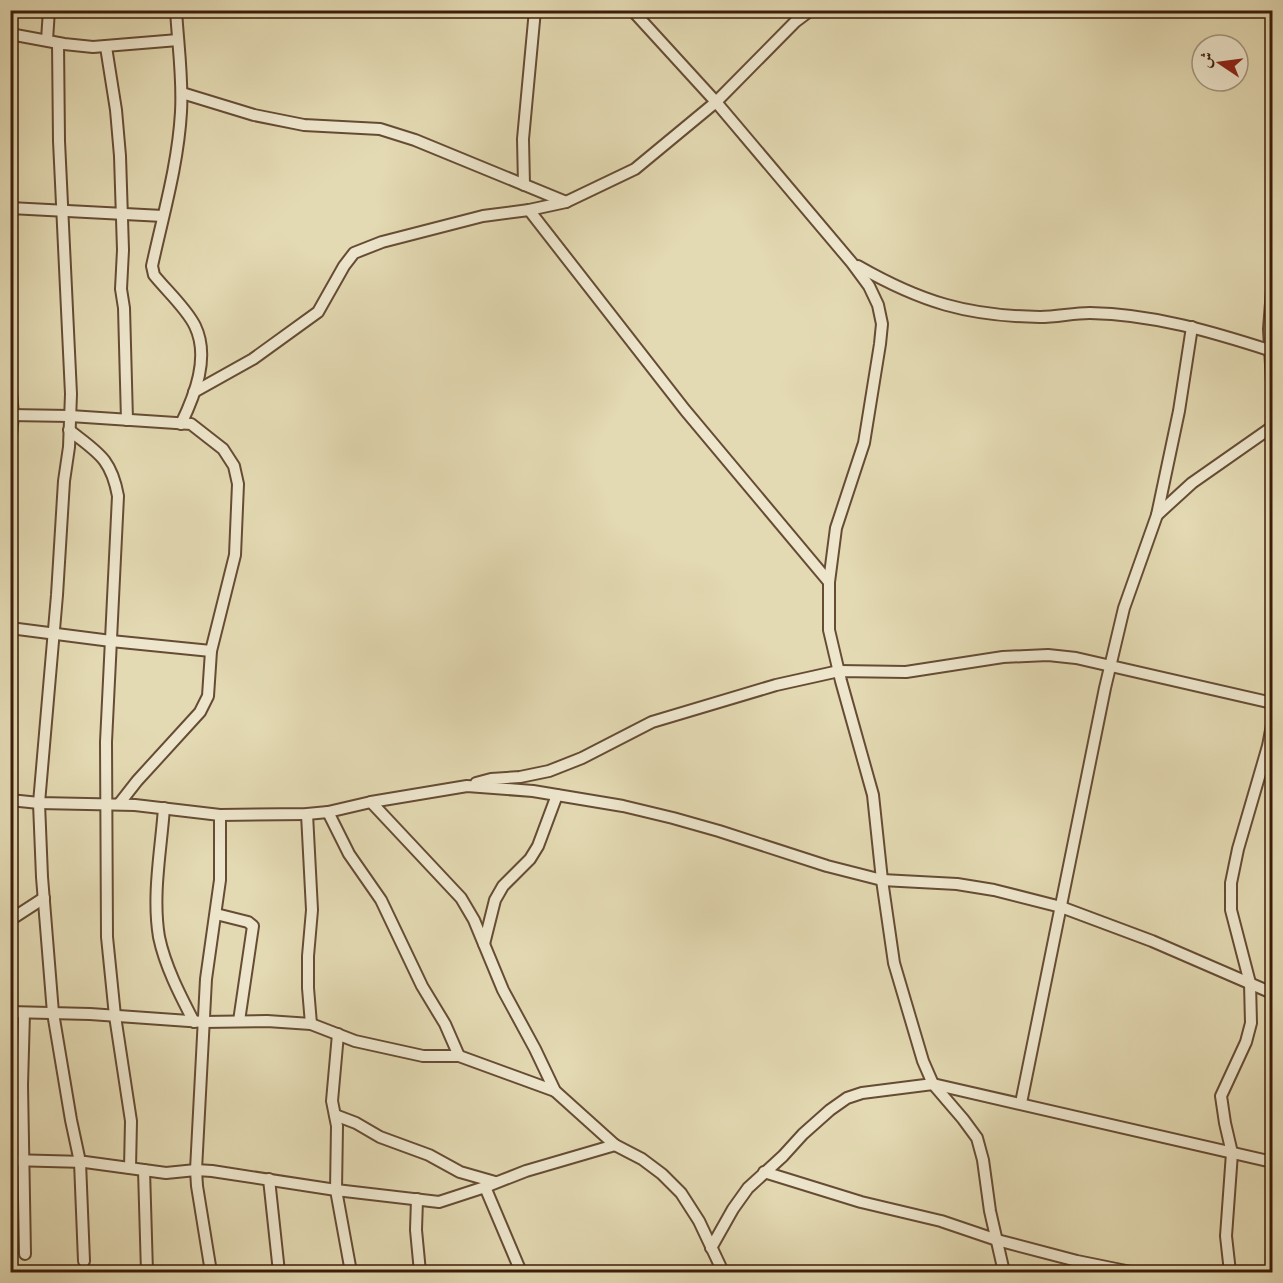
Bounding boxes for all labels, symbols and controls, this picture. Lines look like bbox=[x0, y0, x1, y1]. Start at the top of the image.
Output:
north arrow bbox=[1190, 33, 1250, 93]
text: ش bbox=[1195, 50, 1221, 71]

